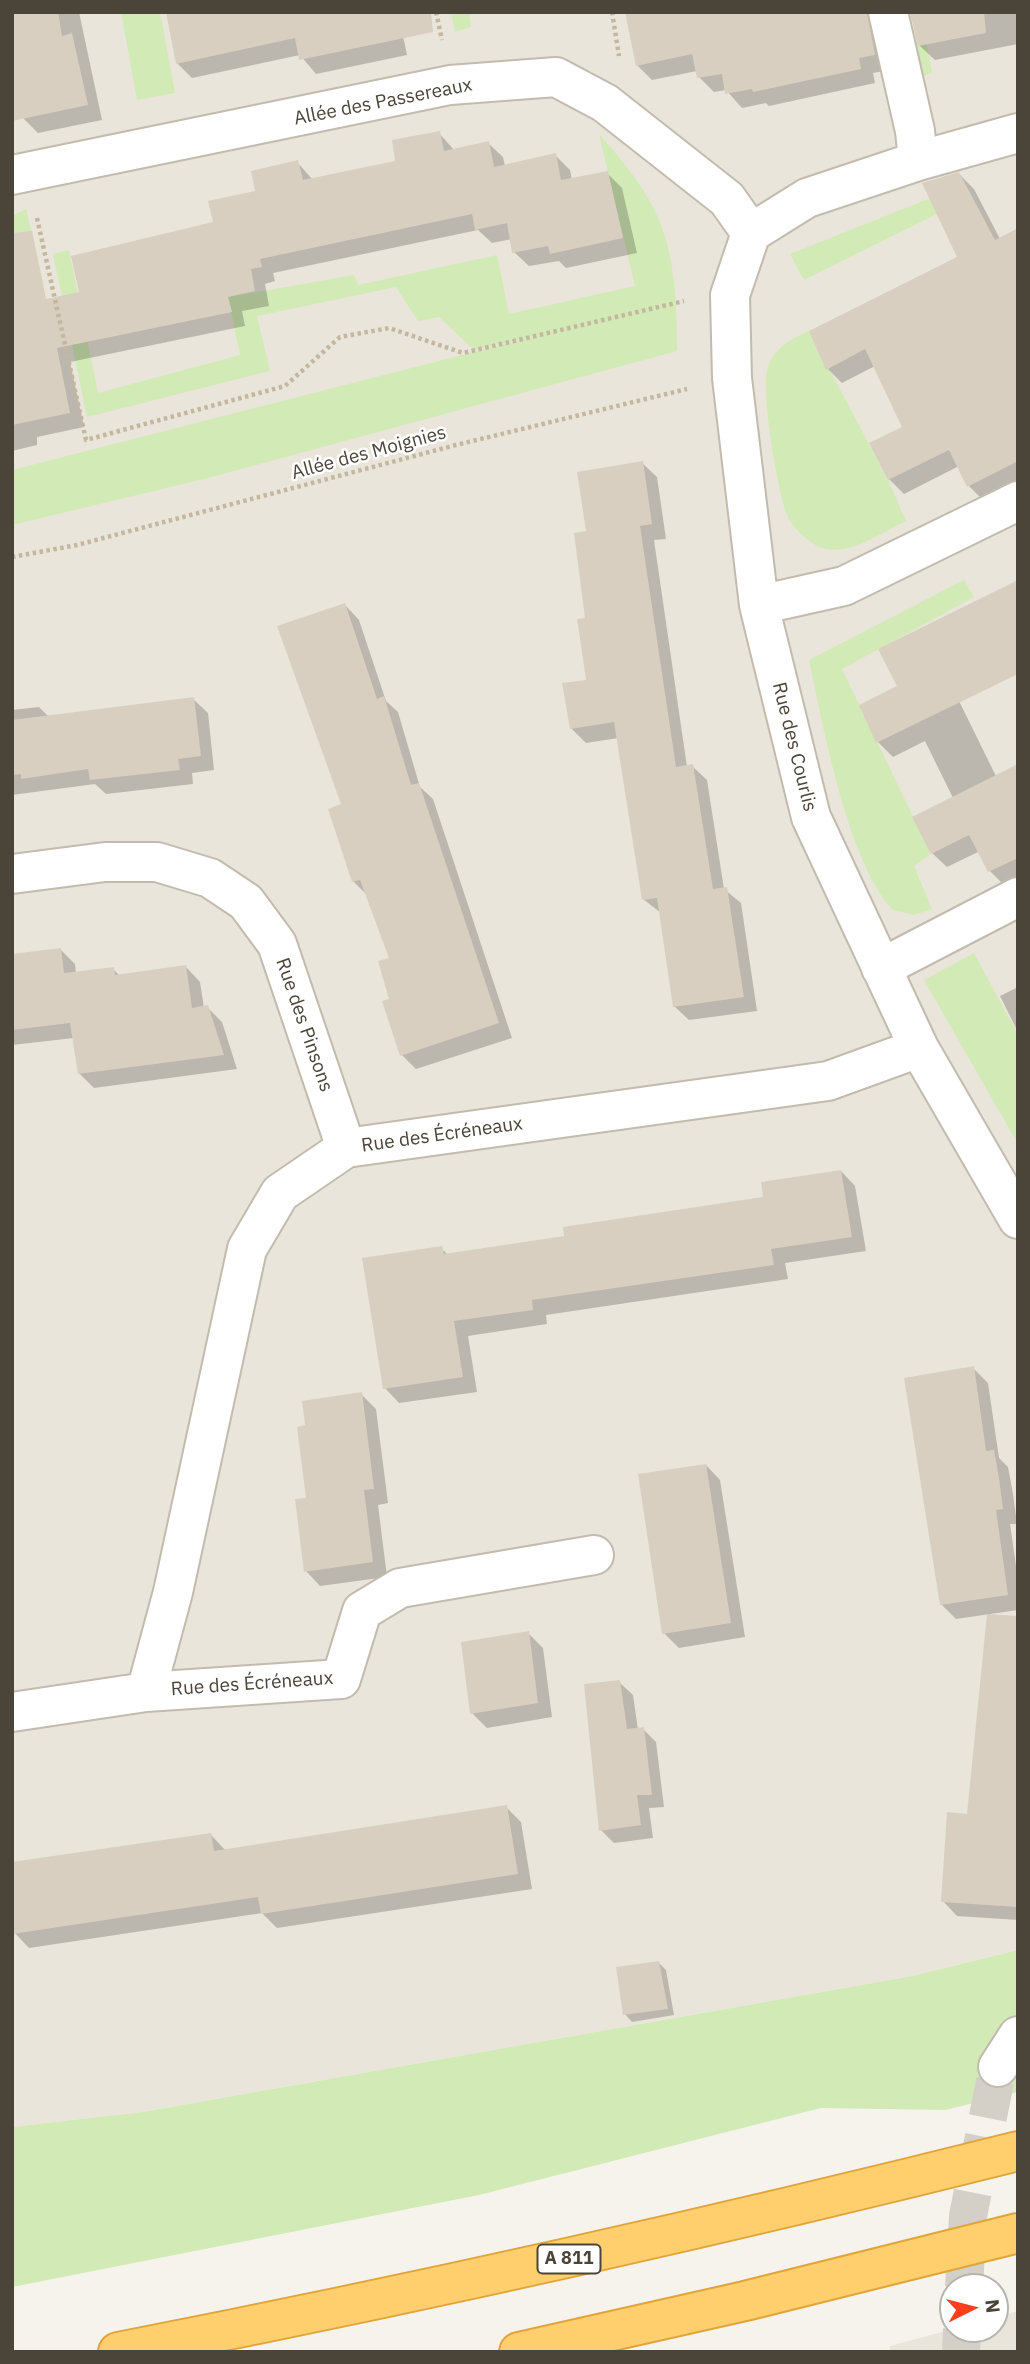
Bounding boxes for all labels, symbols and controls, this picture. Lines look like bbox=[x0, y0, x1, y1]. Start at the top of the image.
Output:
street label: Allée des Passereaux bbox=[292, 74, 474, 130]
street label: Allée des Moignies bbox=[289, 421, 449, 485]
street label: Rue des Courlis bbox=[767, 680, 821, 814]
street label: Rue des Pinsons bbox=[270, 955, 338, 1095]
street label: Rue des Écréneaux bbox=[360, 1112, 524, 1158]
street label: Rue des Écréneaux bbox=[170, 1667, 334, 1701]
road number: A 811 bbox=[538, 2244, 600, 2274]
north arrow bbox=[939, 2273, 1009, 2343]
text: N bbox=[980, 2298, 1006, 2314]

